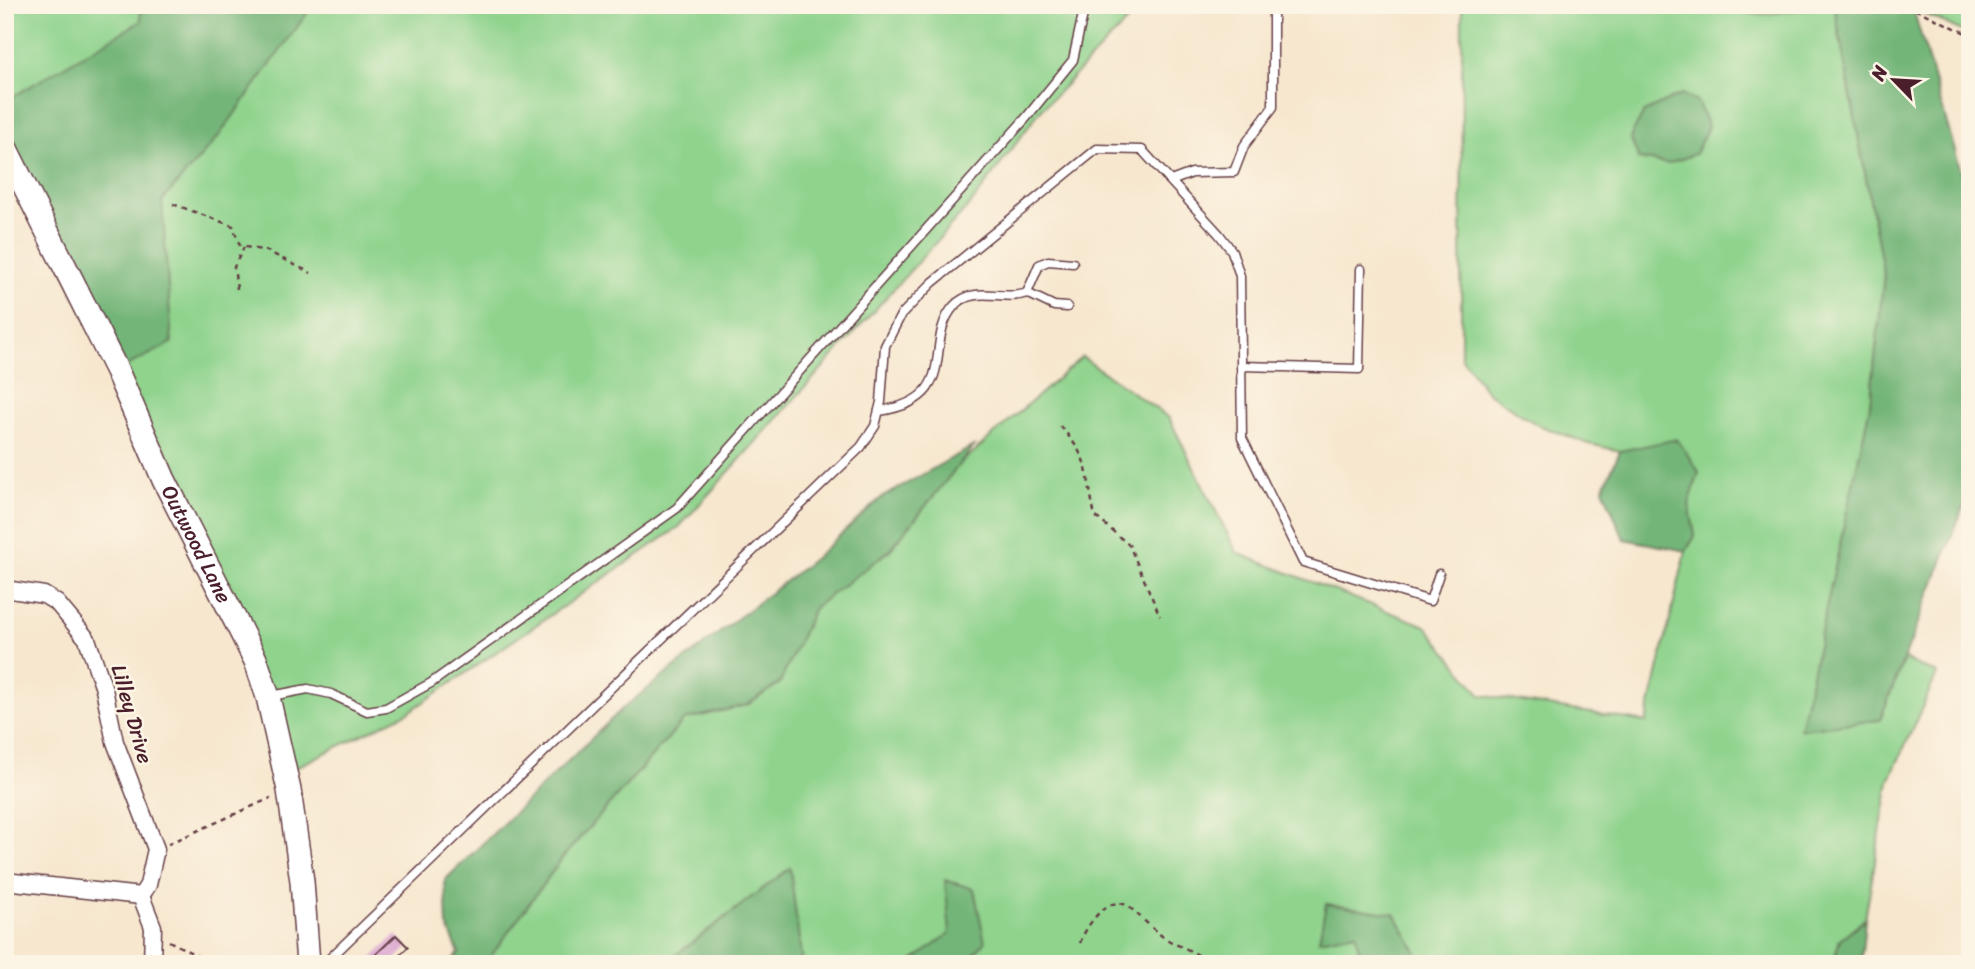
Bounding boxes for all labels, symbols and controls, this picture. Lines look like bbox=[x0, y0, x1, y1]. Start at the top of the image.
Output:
north arrow bbox=[1860, 46, 1930, 116]
text: N bbox=[1861, 59, 1897, 87]
street label: Outwood Lane bbox=[150, 478, 243, 610]
street label: Lilley Drive bbox=[100, 660, 164, 768]

